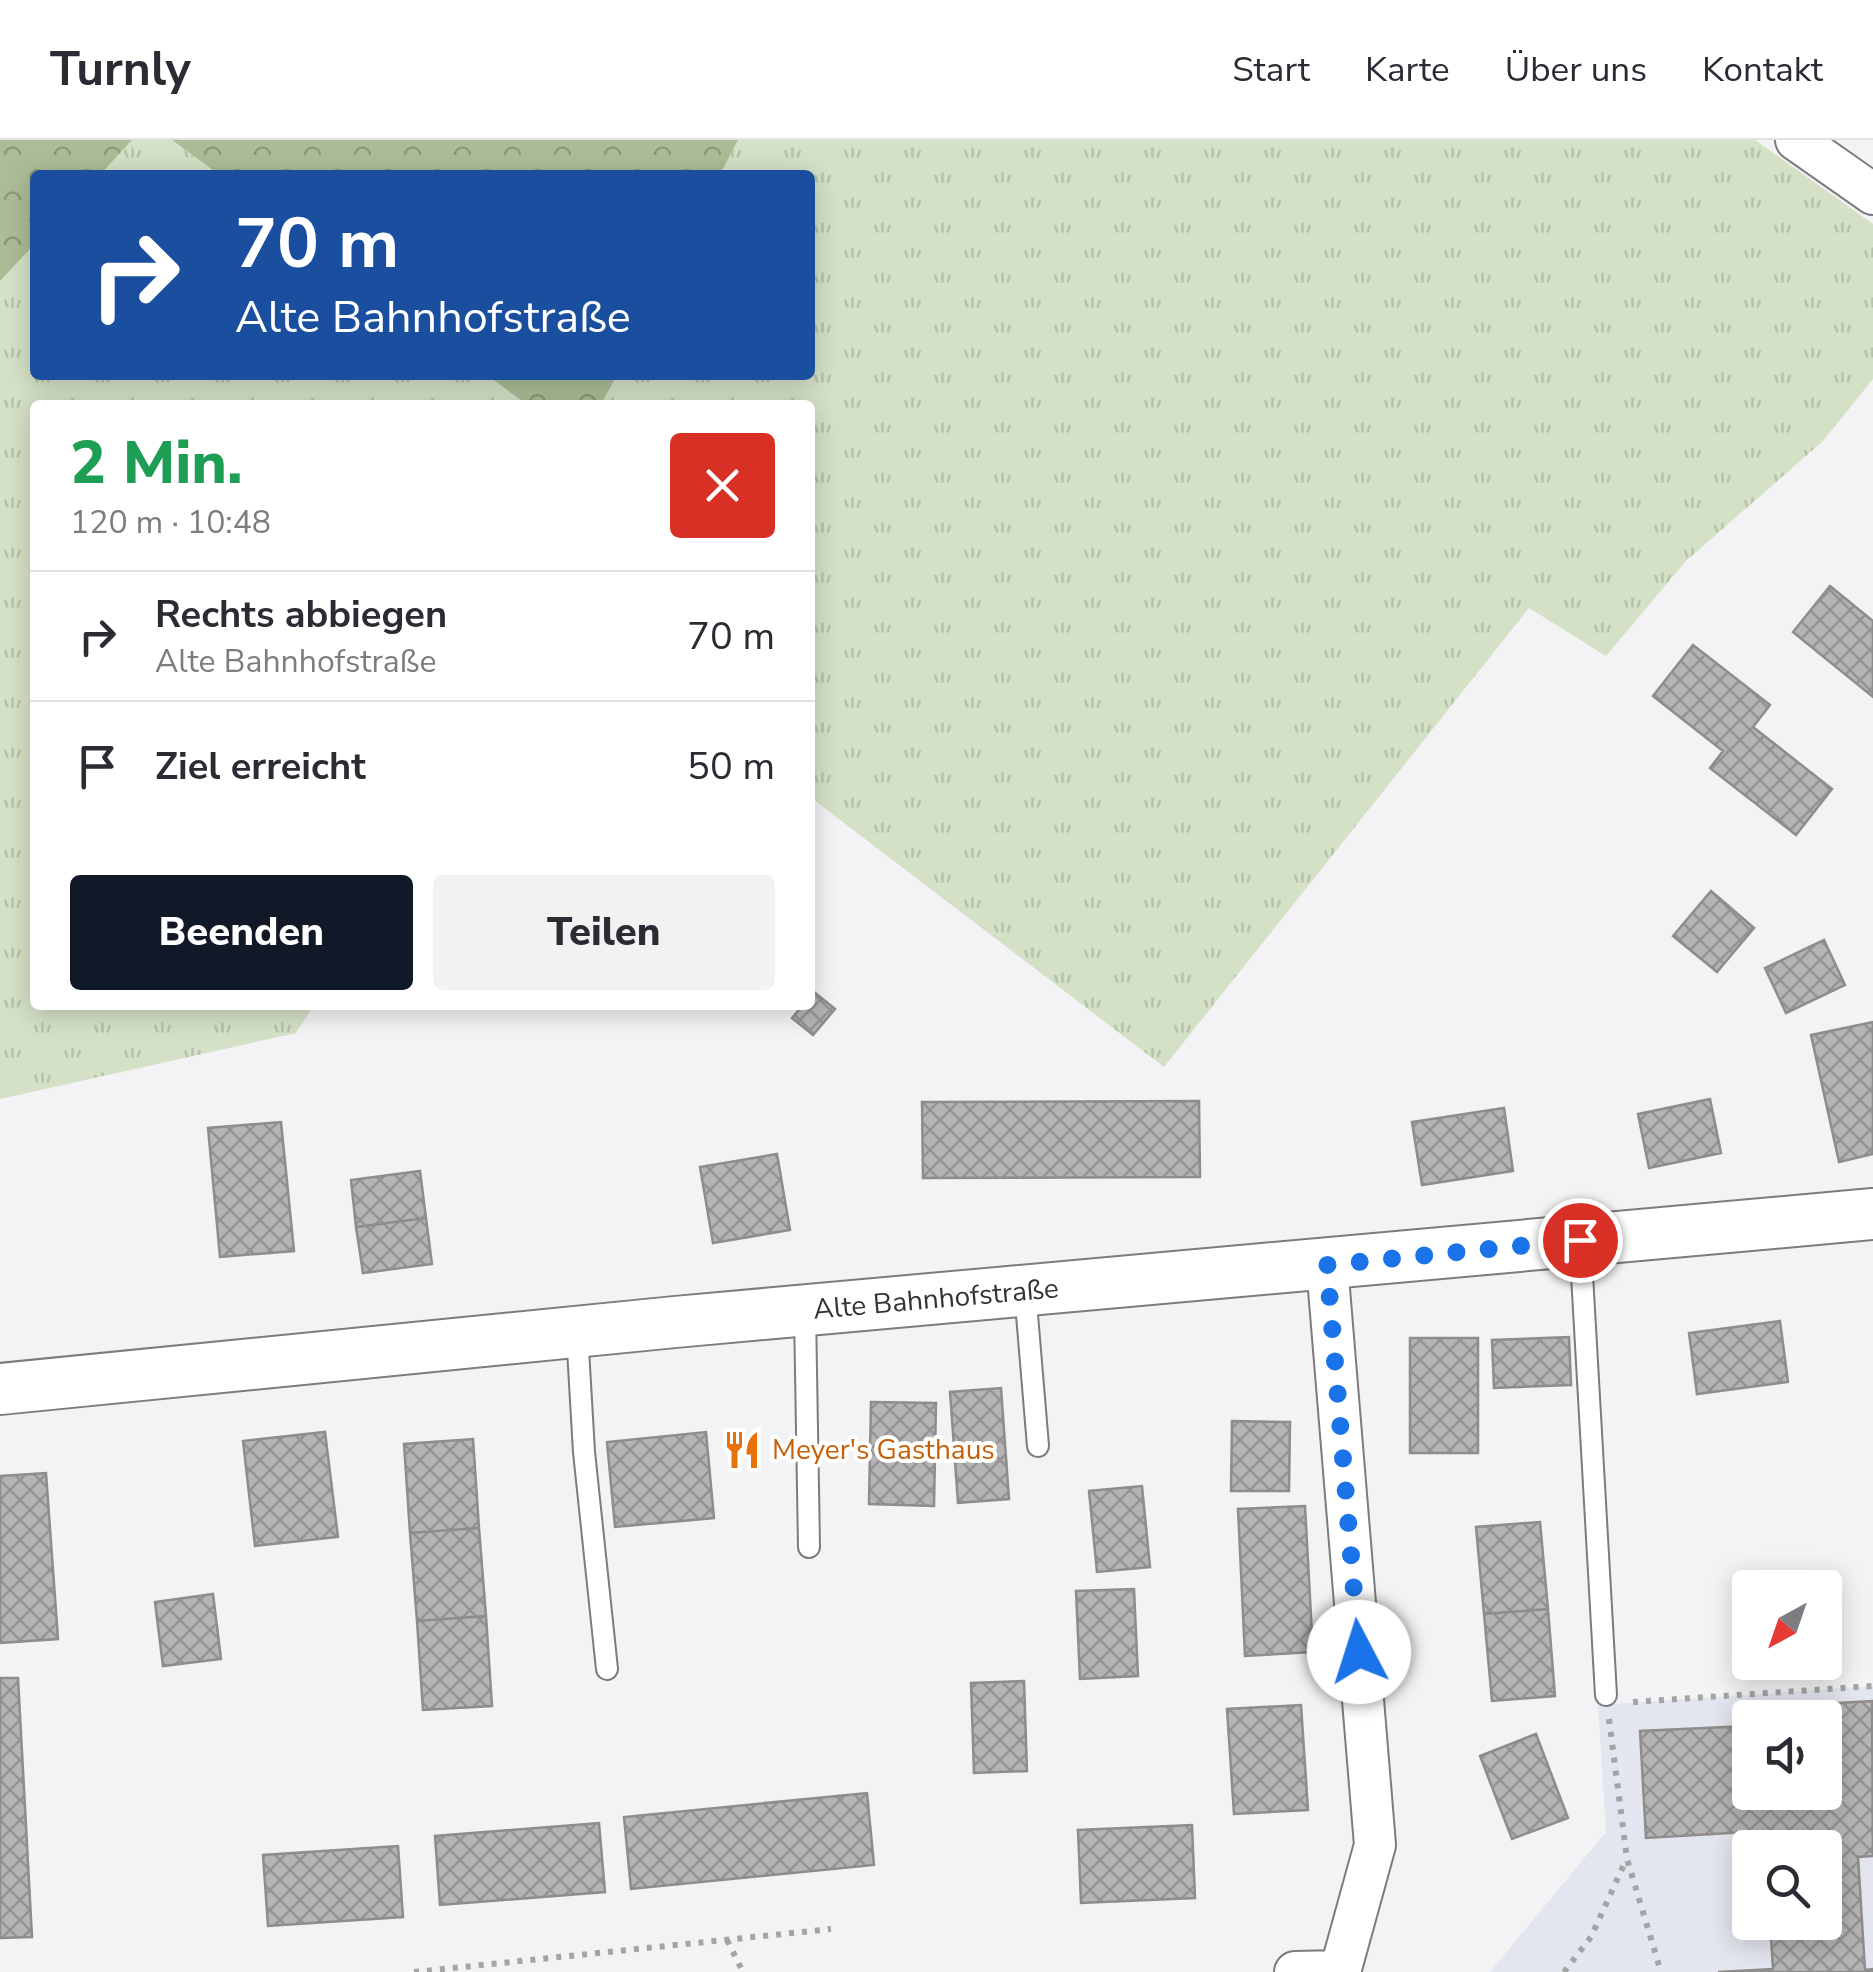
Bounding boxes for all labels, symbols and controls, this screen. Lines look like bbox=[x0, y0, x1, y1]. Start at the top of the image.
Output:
text: Turnly bbox=[50, 36, 191, 102]
text: Start bbox=[1232, 46, 1310, 93]
text: Karte bbox=[1365, 46, 1450, 93]
text: Über uns bbox=[1505, 46, 1647, 93]
text: Kontakt bbox=[1702, 46, 1823, 93]
text: 70 m bbox=[235, 196, 399, 292]
icon: right bbox=[70, 210, 200, 340]
text: Alte Bahnhofstraße bbox=[235, 287, 631, 348]
text: 2 Min. bbox=[70, 422, 243, 504]
button: close bbox=[670, 433, 775, 538]
text: 120 m · 10:48 bbox=[70, 501, 271, 544]
text: Rechts abbiegen bbox=[155, 589, 447, 640]
icon: right bbox=[70, 609, 125, 664]
text: 70 m bbox=[687, 611, 775, 662]
text: Alte Bahnhofstraße bbox=[155, 640, 436, 683]
icon: arrive bbox=[70, 739, 125, 794]
text: Ziel erreicht bbox=[155, 741, 366, 792]
text: 50 m bbox=[687, 741, 775, 792]
button: Beenden bbox=[70, 875, 413, 990]
button: Teilen bbox=[433, 875, 775, 990]
pin bbox=[1538, 1198, 1623, 1283]
icon: arrive bbox=[1553, 1213, 1608, 1268]
street label: Alte Bahnhofstraße bbox=[812, 1269, 1060, 1329]
restaurant icon: Meyer's Gasthaus bbox=[721, 1429, 763, 1471]
place label: Meyer's Gasthaus bbox=[772, 1431, 995, 1469]
north arrow bbox=[1732, 1570, 1842, 1680]
map controls bbox=[1732, 1570, 1842, 1940]
position arrow bbox=[1307, 1600, 1411, 1704]
button: sound bbox=[1732, 1700, 1842, 1810]
button: search bbox=[1732, 1830, 1842, 1940]

